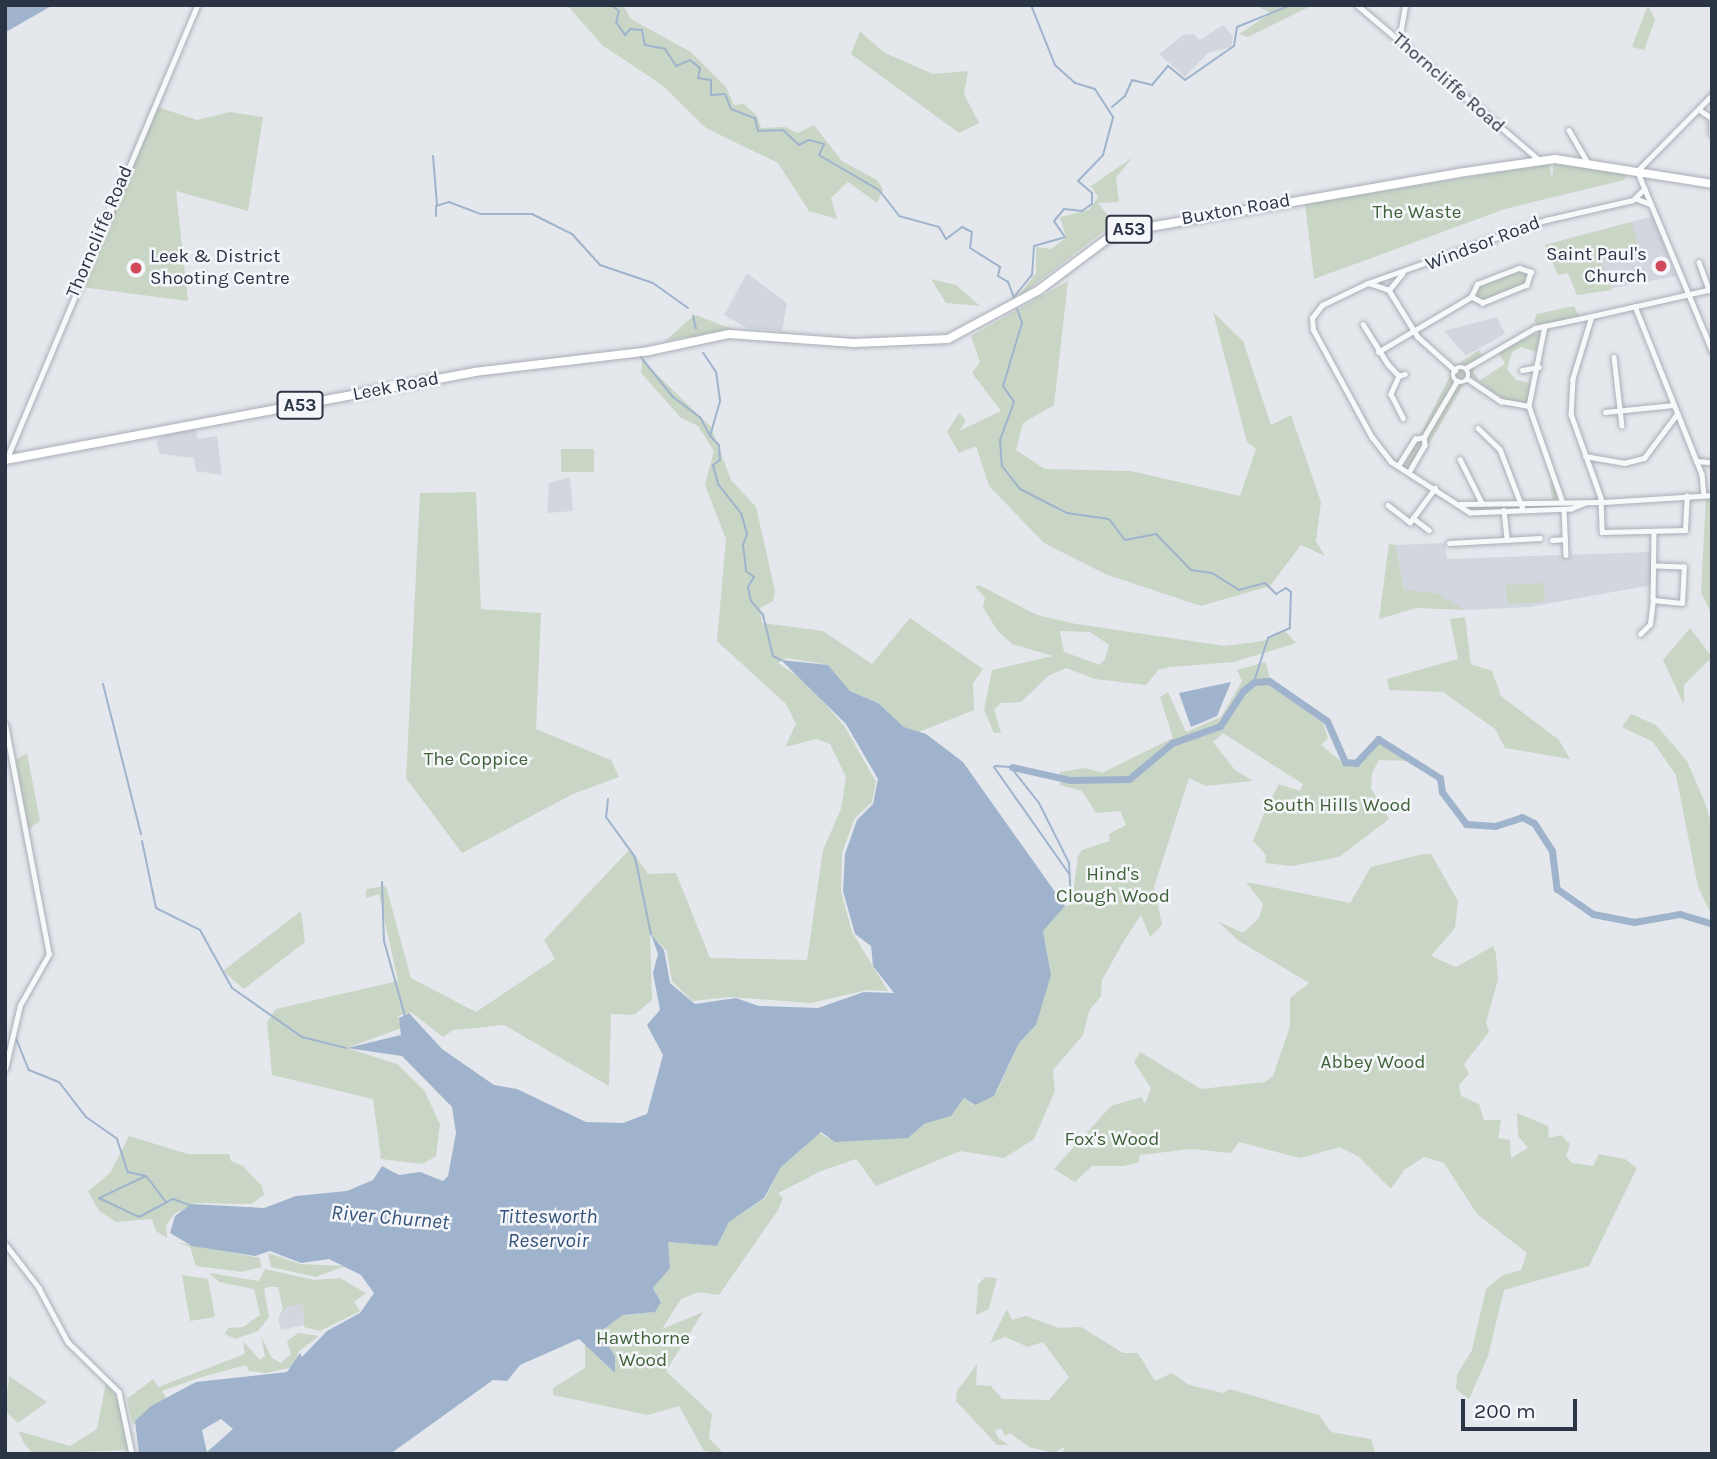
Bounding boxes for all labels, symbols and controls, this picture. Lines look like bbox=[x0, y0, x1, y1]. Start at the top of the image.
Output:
street label: Thorncliffe Road bbox=[1387, 28, 1509, 138]
street label: Thorncliffe Road bbox=[62, 162, 138, 302]
street label: Buxton Road bbox=[1180, 189, 1292, 231]
park label: The Waste bbox=[1373, 202, 1461, 224]
street label: Windsor Road bbox=[1422, 212, 1544, 276]
road number: A53 bbox=[1104, 214, 1154, 244]
place label: Saint Paul's Church bbox=[1546, 244, 1647, 288]
place label: Leek & District Shooting Centre bbox=[150, 246, 290, 290]
marker: Saint Paul's Church bbox=[1653, 258, 1669, 274]
marker: Leek & District Shooting Centre bbox=[128, 260, 144, 276]
street label: Leek Road bbox=[351, 367, 441, 407]
road number: A53 bbox=[276, 390, 324, 419]
park label: The Coppice bbox=[424, 749, 528, 771]
park label: South Hills Wood bbox=[1263, 795, 1411, 817]
park label: Hind's Clough Wood bbox=[1056, 864, 1170, 908]
park label: Abbey Wood bbox=[1321, 1052, 1425, 1074]
park label: Fox's Wood bbox=[1065, 1129, 1159, 1151]
water label: River Churnet bbox=[330, 1199, 450, 1235]
water label: Tittesworth Reservoir bbox=[499, 1203, 597, 1253]
park label: Hawthorne Wood bbox=[596, 1328, 690, 1372]
scale bar bbox=[1465, 1386, 1580, 1430]
text: 200 m bbox=[1474, 1399, 1536, 1423]

